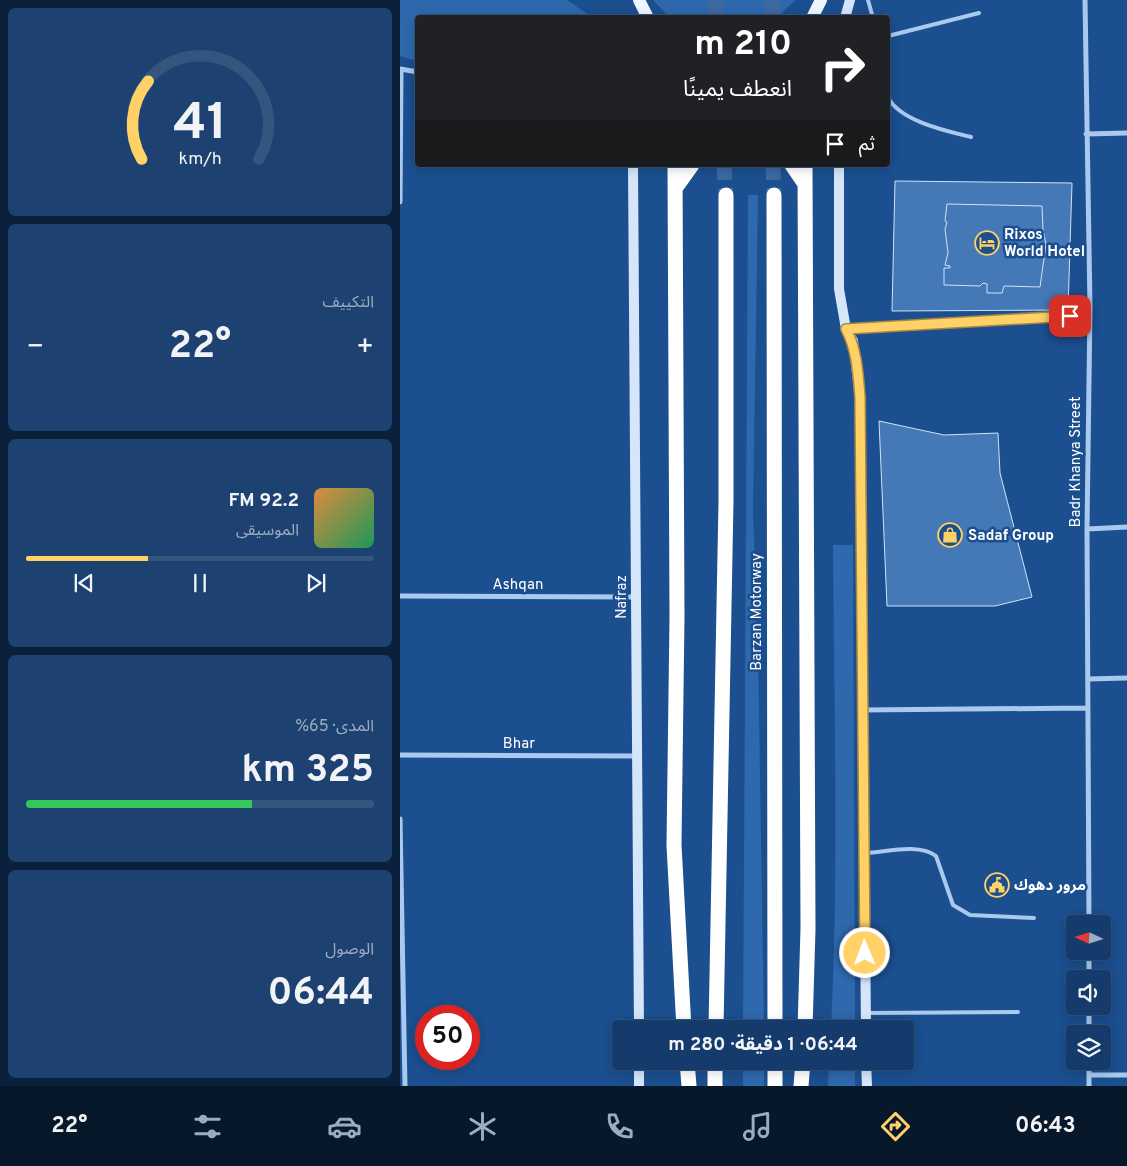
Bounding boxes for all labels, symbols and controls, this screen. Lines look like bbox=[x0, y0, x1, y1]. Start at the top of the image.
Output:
text: 210 m bbox=[694, 23, 792, 67]
icon: right bbox=[810, 35, 875, 100]
text: انعطف يمينًا bbox=[683, 77, 792, 104]
text: 41 bbox=[173, 92, 227, 158]
icon: arrive bbox=[821, 130, 849, 158]
text: ثم bbox=[859, 133, 875, 157]
text: km/h bbox=[178, 148, 222, 171]
place label: Rixos World Hotel bbox=[1004, 226, 1085, 262]
hotel icon: Rixos World Hotel bbox=[974, 230, 1000, 256]
text: التكييف bbox=[322, 293, 374, 313]
pin bbox=[1049, 295, 1091, 337]
icon: arrive bbox=[1056, 302, 1084, 330]
text: 22° bbox=[169, 323, 231, 372]
text: − bbox=[26, 330, 44, 366]
text: + bbox=[356, 330, 374, 366]
street label: Badr Khanya Street bbox=[1067, 396, 1086, 528]
text: 92.2 FM bbox=[228, 489, 299, 513]
text: الموسيقى bbox=[236, 521, 299, 541]
shop icon: Sadaf Group bbox=[937, 522, 963, 548]
place label: Sadaf Group bbox=[968, 527, 1054, 546]
street label: Barzan Motorway bbox=[748, 553, 767, 671]
icon: previous bbox=[70, 569, 98, 597]
icon: pause bbox=[186, 569, 214, 597]
icon: next bbox=[302, 569, 330, 597]
street label: Nafraz bbox=[613, 575, 632, 619]
street label: Ashqan bbox=[493, 576, 543, 595]
text: المدى · 65% bbox=[295, 717, 374, 737]
street label: Bhar bbox=[503, 735, 535, 754]
text: 325 km bbox=[241, 747, 374, 796]
public building icon: مرور دهوك bbox=[984, 872, 1010, 898]
place label: مرور دهوك bbox=[1014, 877, 1086, 896]
north arrow bbox=[1066, 915, 1111, 960]
map controls bbox=[1066, 915, 1111, 1070]
position arrow bbox=[838, 926, 890, 978]
text: الوصول bbox=[325, 940, 374, 960]
text: 06:44 bbox=[268, 970, 374, 1019]
button: sound bbox=[1066, 970, 1111, 1015]
speed limit sign: 50 bbox=[415, 1005, 480, 1070]
button: layers bbox=[1066, 1025, 1111, 1070]
text: 06:44 · 1 دقيقة · 280 m bbox=[668, 1033, 858, 1057]
icon: filters bbox=[190, 1109, 225, 1144]
icon: car bbox=[327, 1109, 362, 1144]
icon: climate bbox=[465, 1109, 500, 1144]
icon: phone bbox=[602, 1109, 637, 1144]
icon: music bbox=[740, 1109, 775, 1144]
icon: directions bbox=[878, 1109, 913, 1144]
text: 22° bbox=[51, 1113, 87, 1140]
text: 06:43 bbox=[1015, 1113, 1076, 1140]

